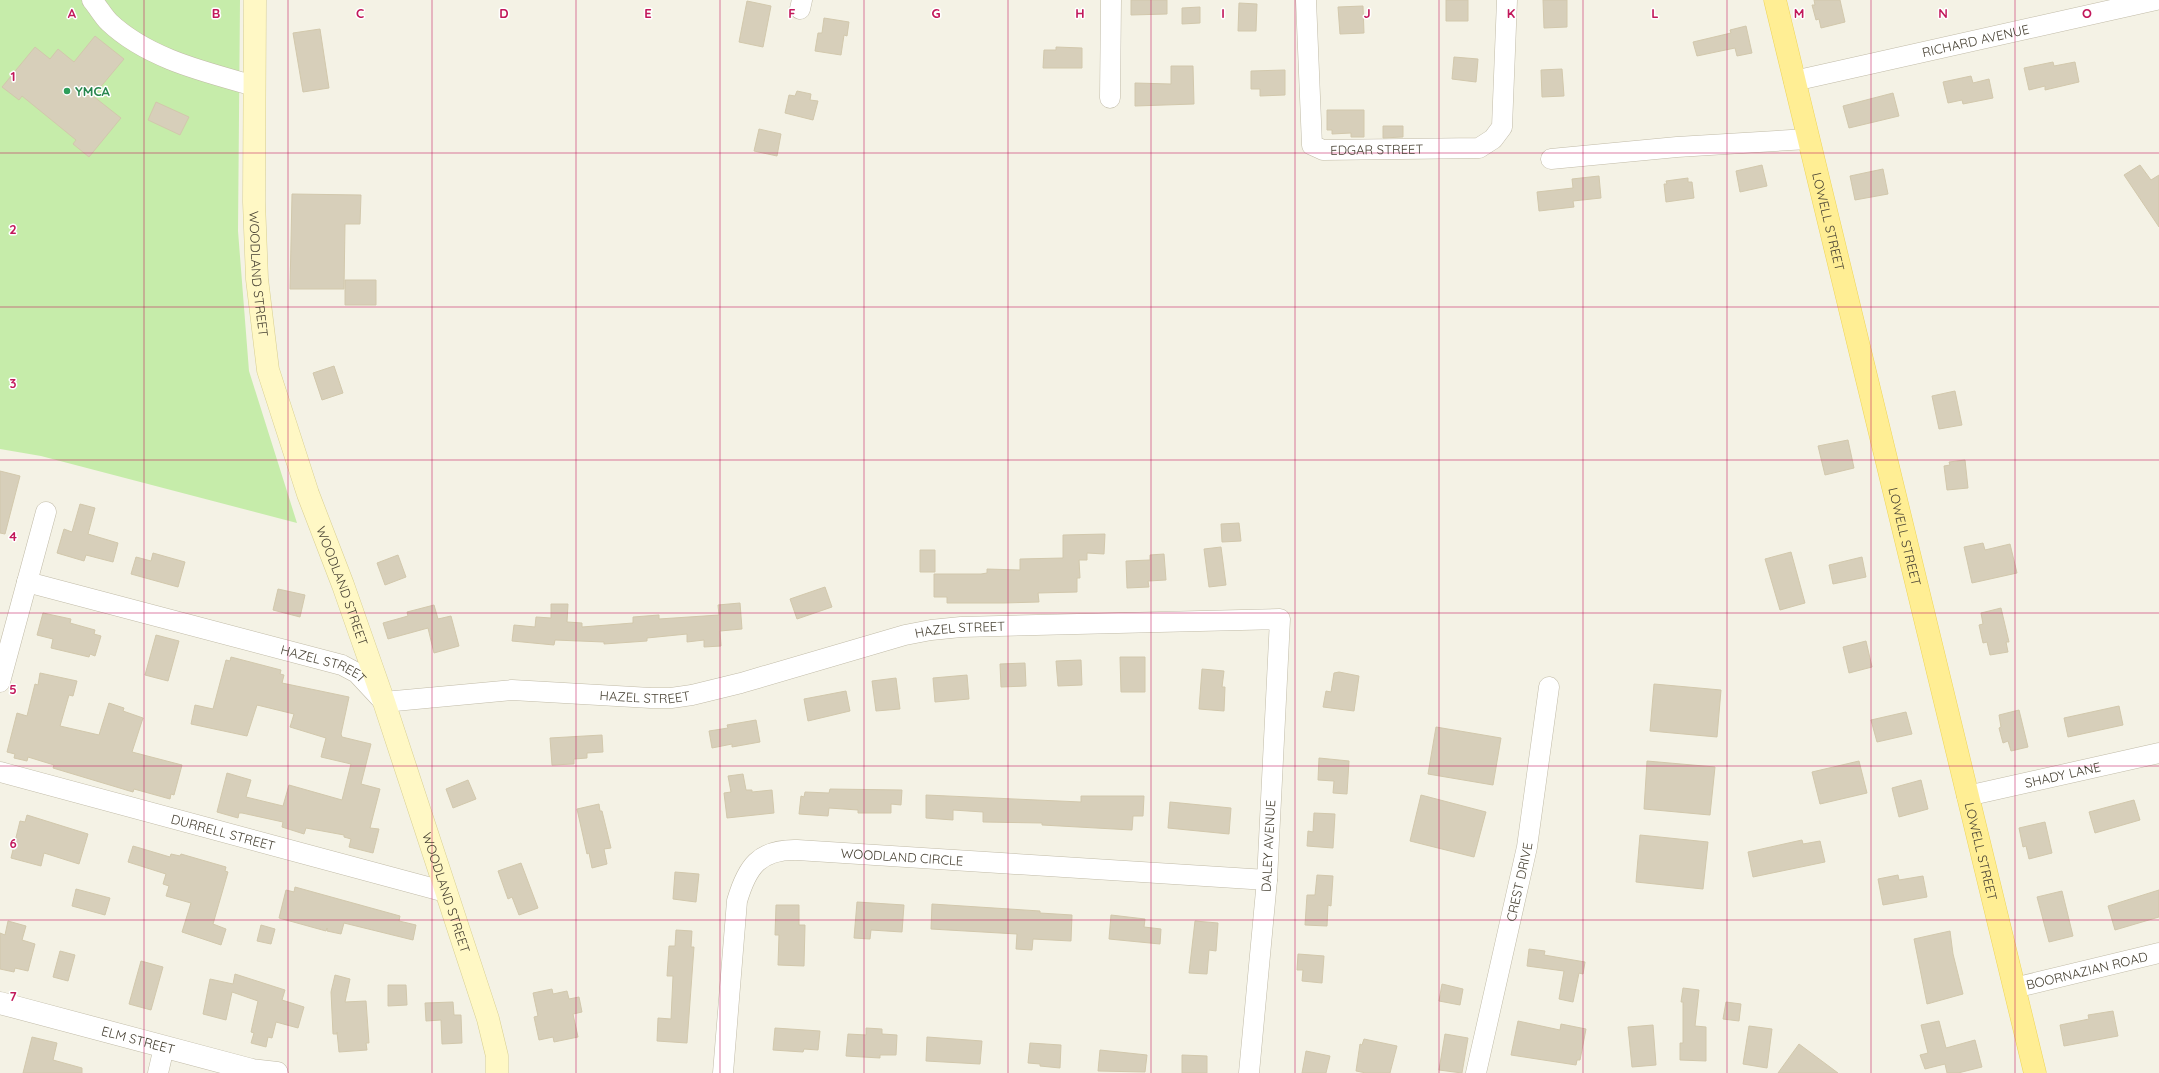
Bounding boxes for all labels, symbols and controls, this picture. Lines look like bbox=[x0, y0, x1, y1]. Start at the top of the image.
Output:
text: A bbox=[68, 5, 77, 21]
text: B bbox=[212, 5, 220, 21]
text: C bbox=[356, 5, 364, 21]
text: D bbox=[499, 5, 509, 21]
text: E bbox=[644, 5, 652, 21]
text: F bbox=[788, 5, 796, 21]
text: G bbox=[931, 5, 941, 21]
text: H bbox=[1075, 5, 1085, 21]
text: I bbox=[1221, 5, 1225, 21]
text: J bbox=[1363, 5, 1371, 21]
text: K bbox=[1507, 5, 1516, 21]
text: L bbox=[1651, 5, 1659, 21]
text: M bbox=[1794, 5, 1804, 21]
text: N bbox=[1938, 5, 1948, 21]
text: O bbox=[2082, 5, 2092, 21]
street label: RICHARD AVENUE bbox=[1920, 21, 2031, 60]
text: 1 bbox=[10, 68, 16, 84]
place label: YMCA bbox=[75, 83, 111, 99]
marker: YMCA bbox=[62, 86, 72, 96]
street label: EDGAR STREET bbox=[1330, 141, 1424, 158]
street label: LOWELL STREET bbox=[1809, 171, 1848, 272]
street label: WOODLAND STREET bbox=[246, 211, 272, 338]
text: 2 bbox=[9, 221, 17, 237]
text: 3 bbox=[10, 375, 17, 391]
street label: LOWELL STREET bbox=[1885, 486, 1925, 587]
street label: WOODLAND STREET bbox=[313, 524, 372, 648]
text: 4 bbox=[9, 528, 17, 544]
street label: HAZEL STREET bbox=[913, 618, 1005, 641]
street label: HAZEL STREET bbox=[279, 641, 370, 686]
text: 5 bbox=[9, 681, 17, 697]
street label: HAZEL STREET bbox=[599, 687, 691, 706]
street label: SHADY LANE bbox=[2023, 758, 2102, 791]
street label: DALEY AVENUE bbox=[1258, 800, 1278, 892]
street label: LOWELL STREET bbox=[1962, 801, 2001, 902]
street label: DURRELL STREET bbox=[169, 810, 277, 854]
street label: WOODLAND STREET bbox=[419, 830, 474, 955]
text: 6 bbox=[9, 835, 17, 851]
street label: CREST DRIVE bbox=[1502, 841, 1536, 923]
street label: WOODLAND CIRCLE bbox=[840, 845, 964, 869]
street label: BOORNAZIAN ROAD bbox=[2025, 948, 2149, 993]
text: 7 bbox=[9, 988, 17, 1004]
street label: ELM STREET bbox=[100, 1022, 177, 1057]

